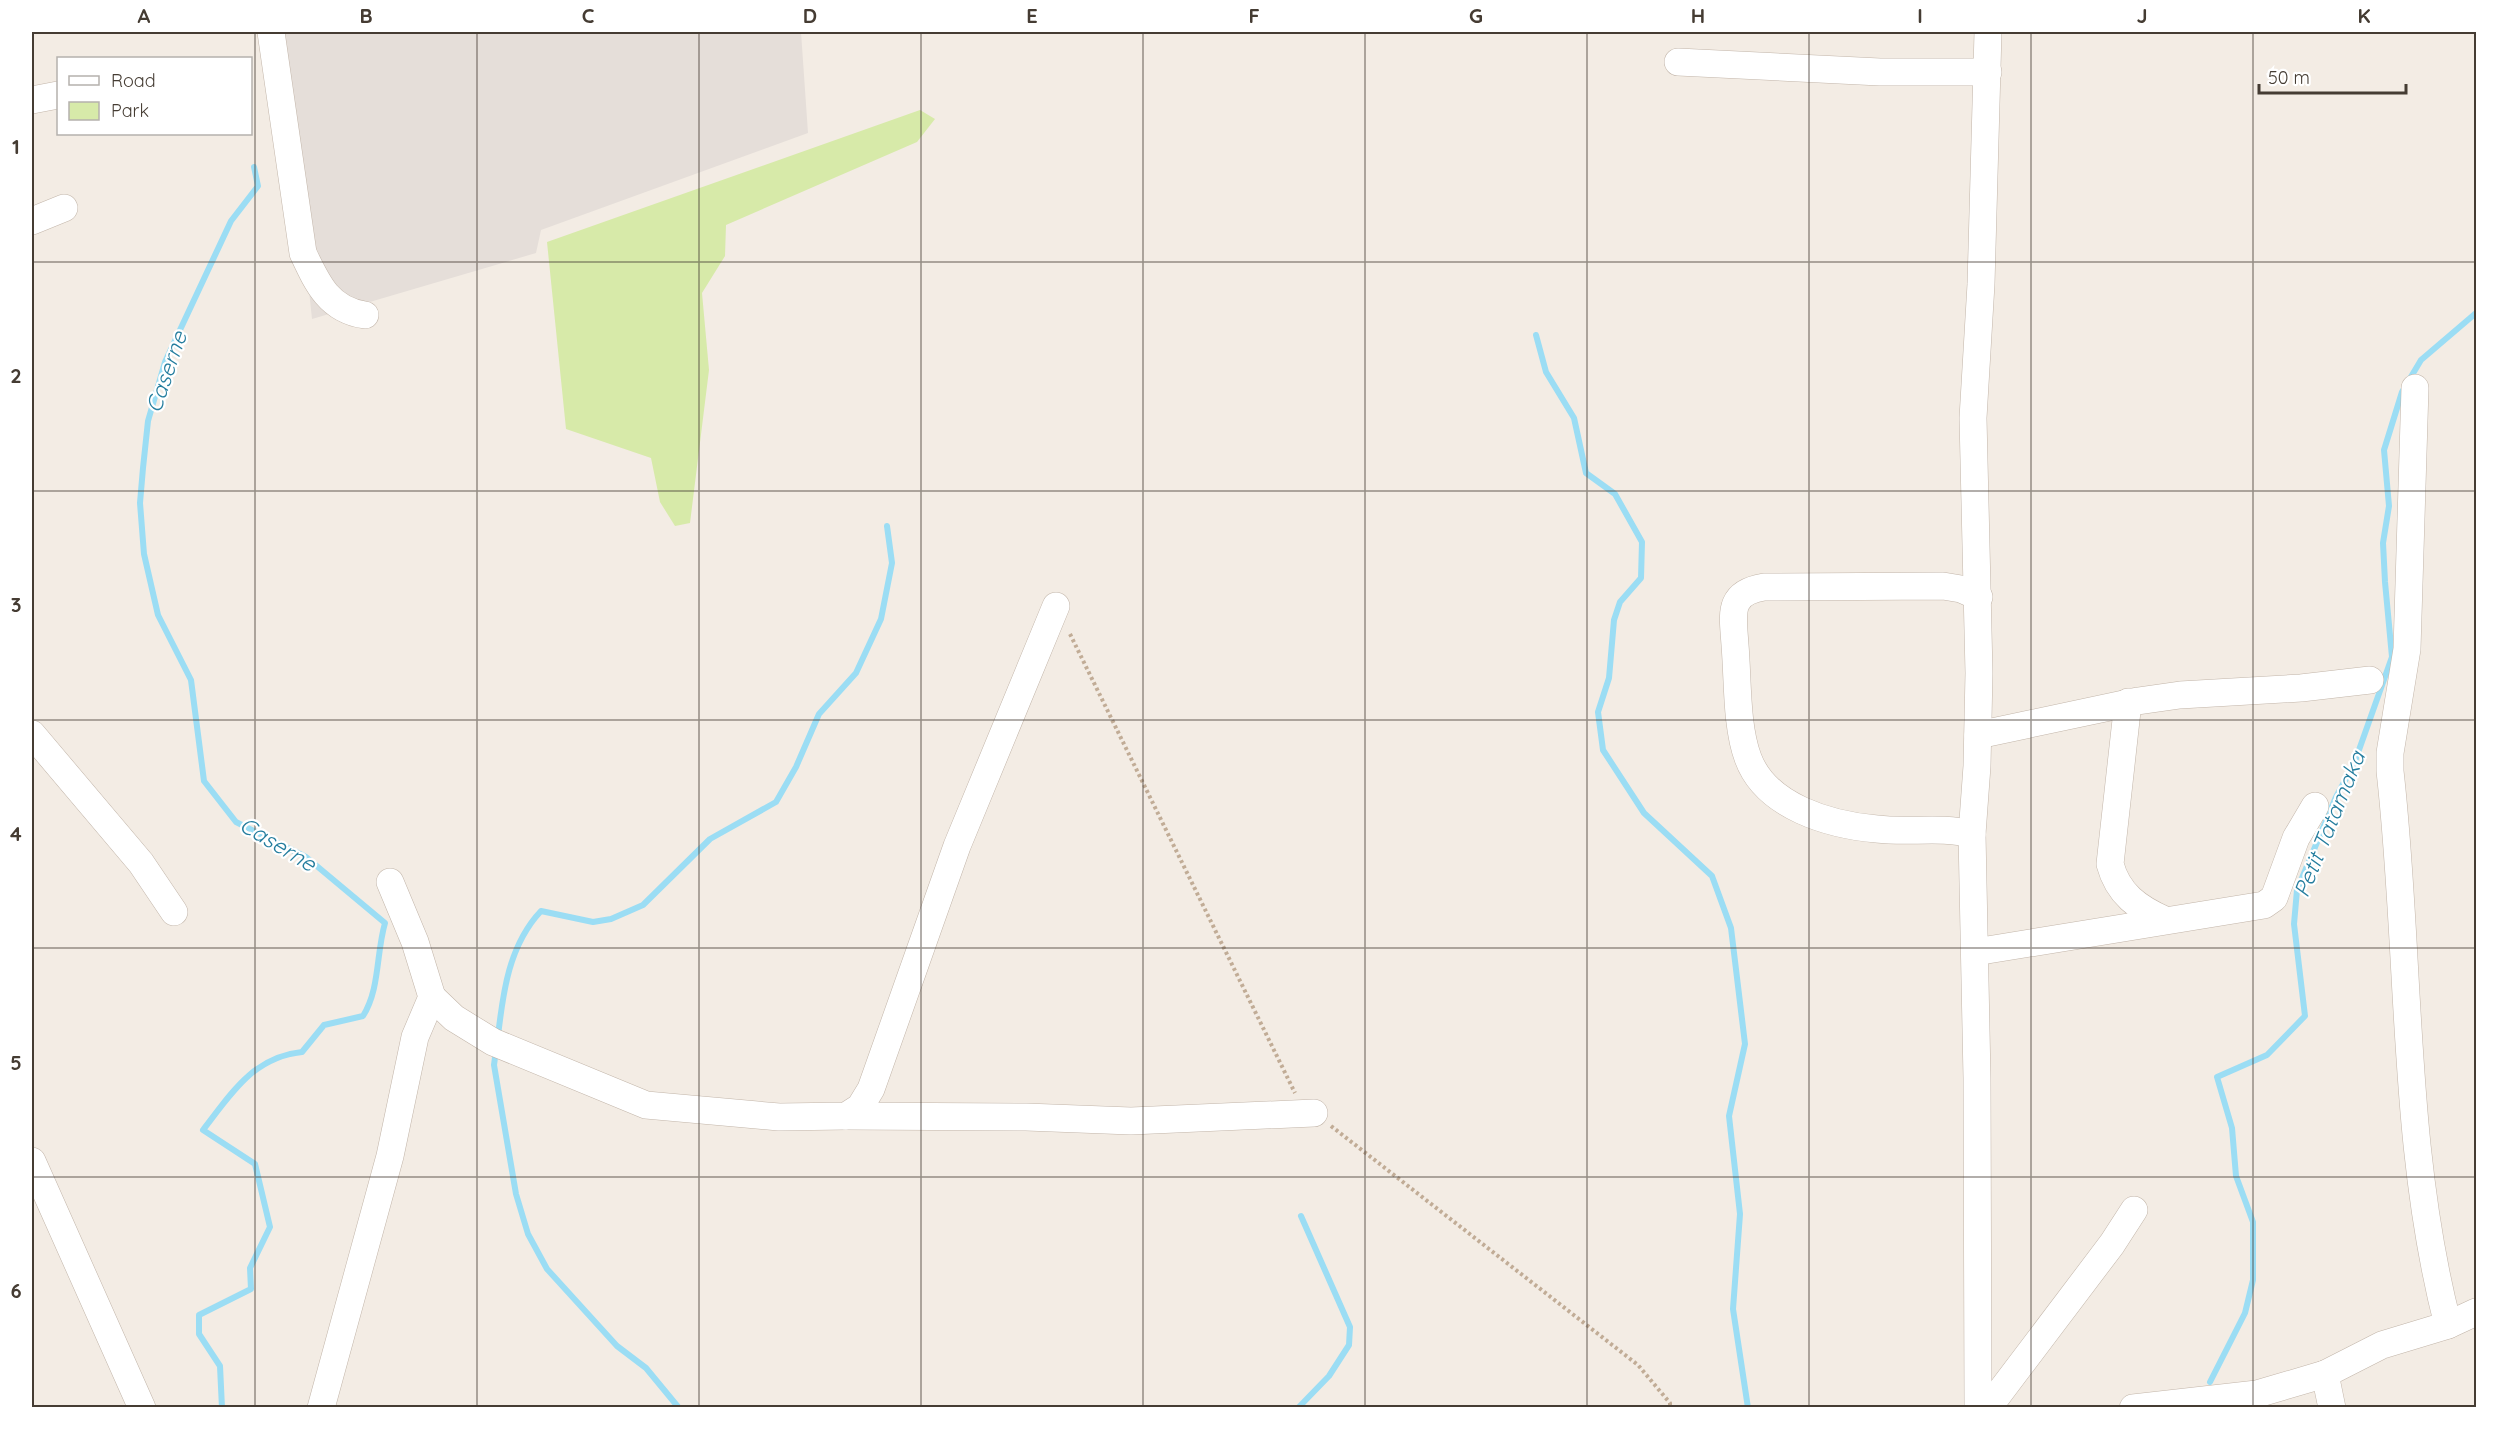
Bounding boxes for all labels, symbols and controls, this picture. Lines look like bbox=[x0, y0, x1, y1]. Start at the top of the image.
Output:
text: A bbox=[138, 3, 151, 28]
text: B bbox=[359, 3, 373, 28]
text: C bbox=[582, 3, 595, 28]
text: D bbox=[803, 3, 817, 28]
text: E bbox=[1026, 3, 1038, 28]
text: F bbox=[1248, 3, 1260, 28]
text: G bbox=[1469, 3, 1483, 28]
text: H bbox=[1691, 3, 1705, 28]
text: I bbox=[1917, 3, 1923, 28]
text: J bbox=[2136, 3, 2148, 28]
text: K bbox=[2357, 3, 2371, 28]
legend bbox=[57, 57, 252, 135]
scale bar bbox=[2259, 57, 2406, 95]
text: 50 m bbox=[2268, 66, 2310, 89]
text: Road bbox=[111, 69, 156, 92]
text: Park bbox=[111, 99, 149, 122]
text: 1 bbox=[12, 134, 20, 159]
water label: Caserne bbox=[139, 326, 193, 416]
text: 2 bbox=[10, 363, 22, 388]
text: 3 bbox=[11, 592, 21, 617]
water label: Petit Tatamaka bbox=[2287, 746, 2372, 901]
water label: Caserne bbox=[235, 810, 323, 878]
text: 4 bbox=[10, 821, 22, 846]
text: 5 bbox=[10, 1050, 22, 1075]
text: 6 bbox=[10, 1278, 22, 1303]

